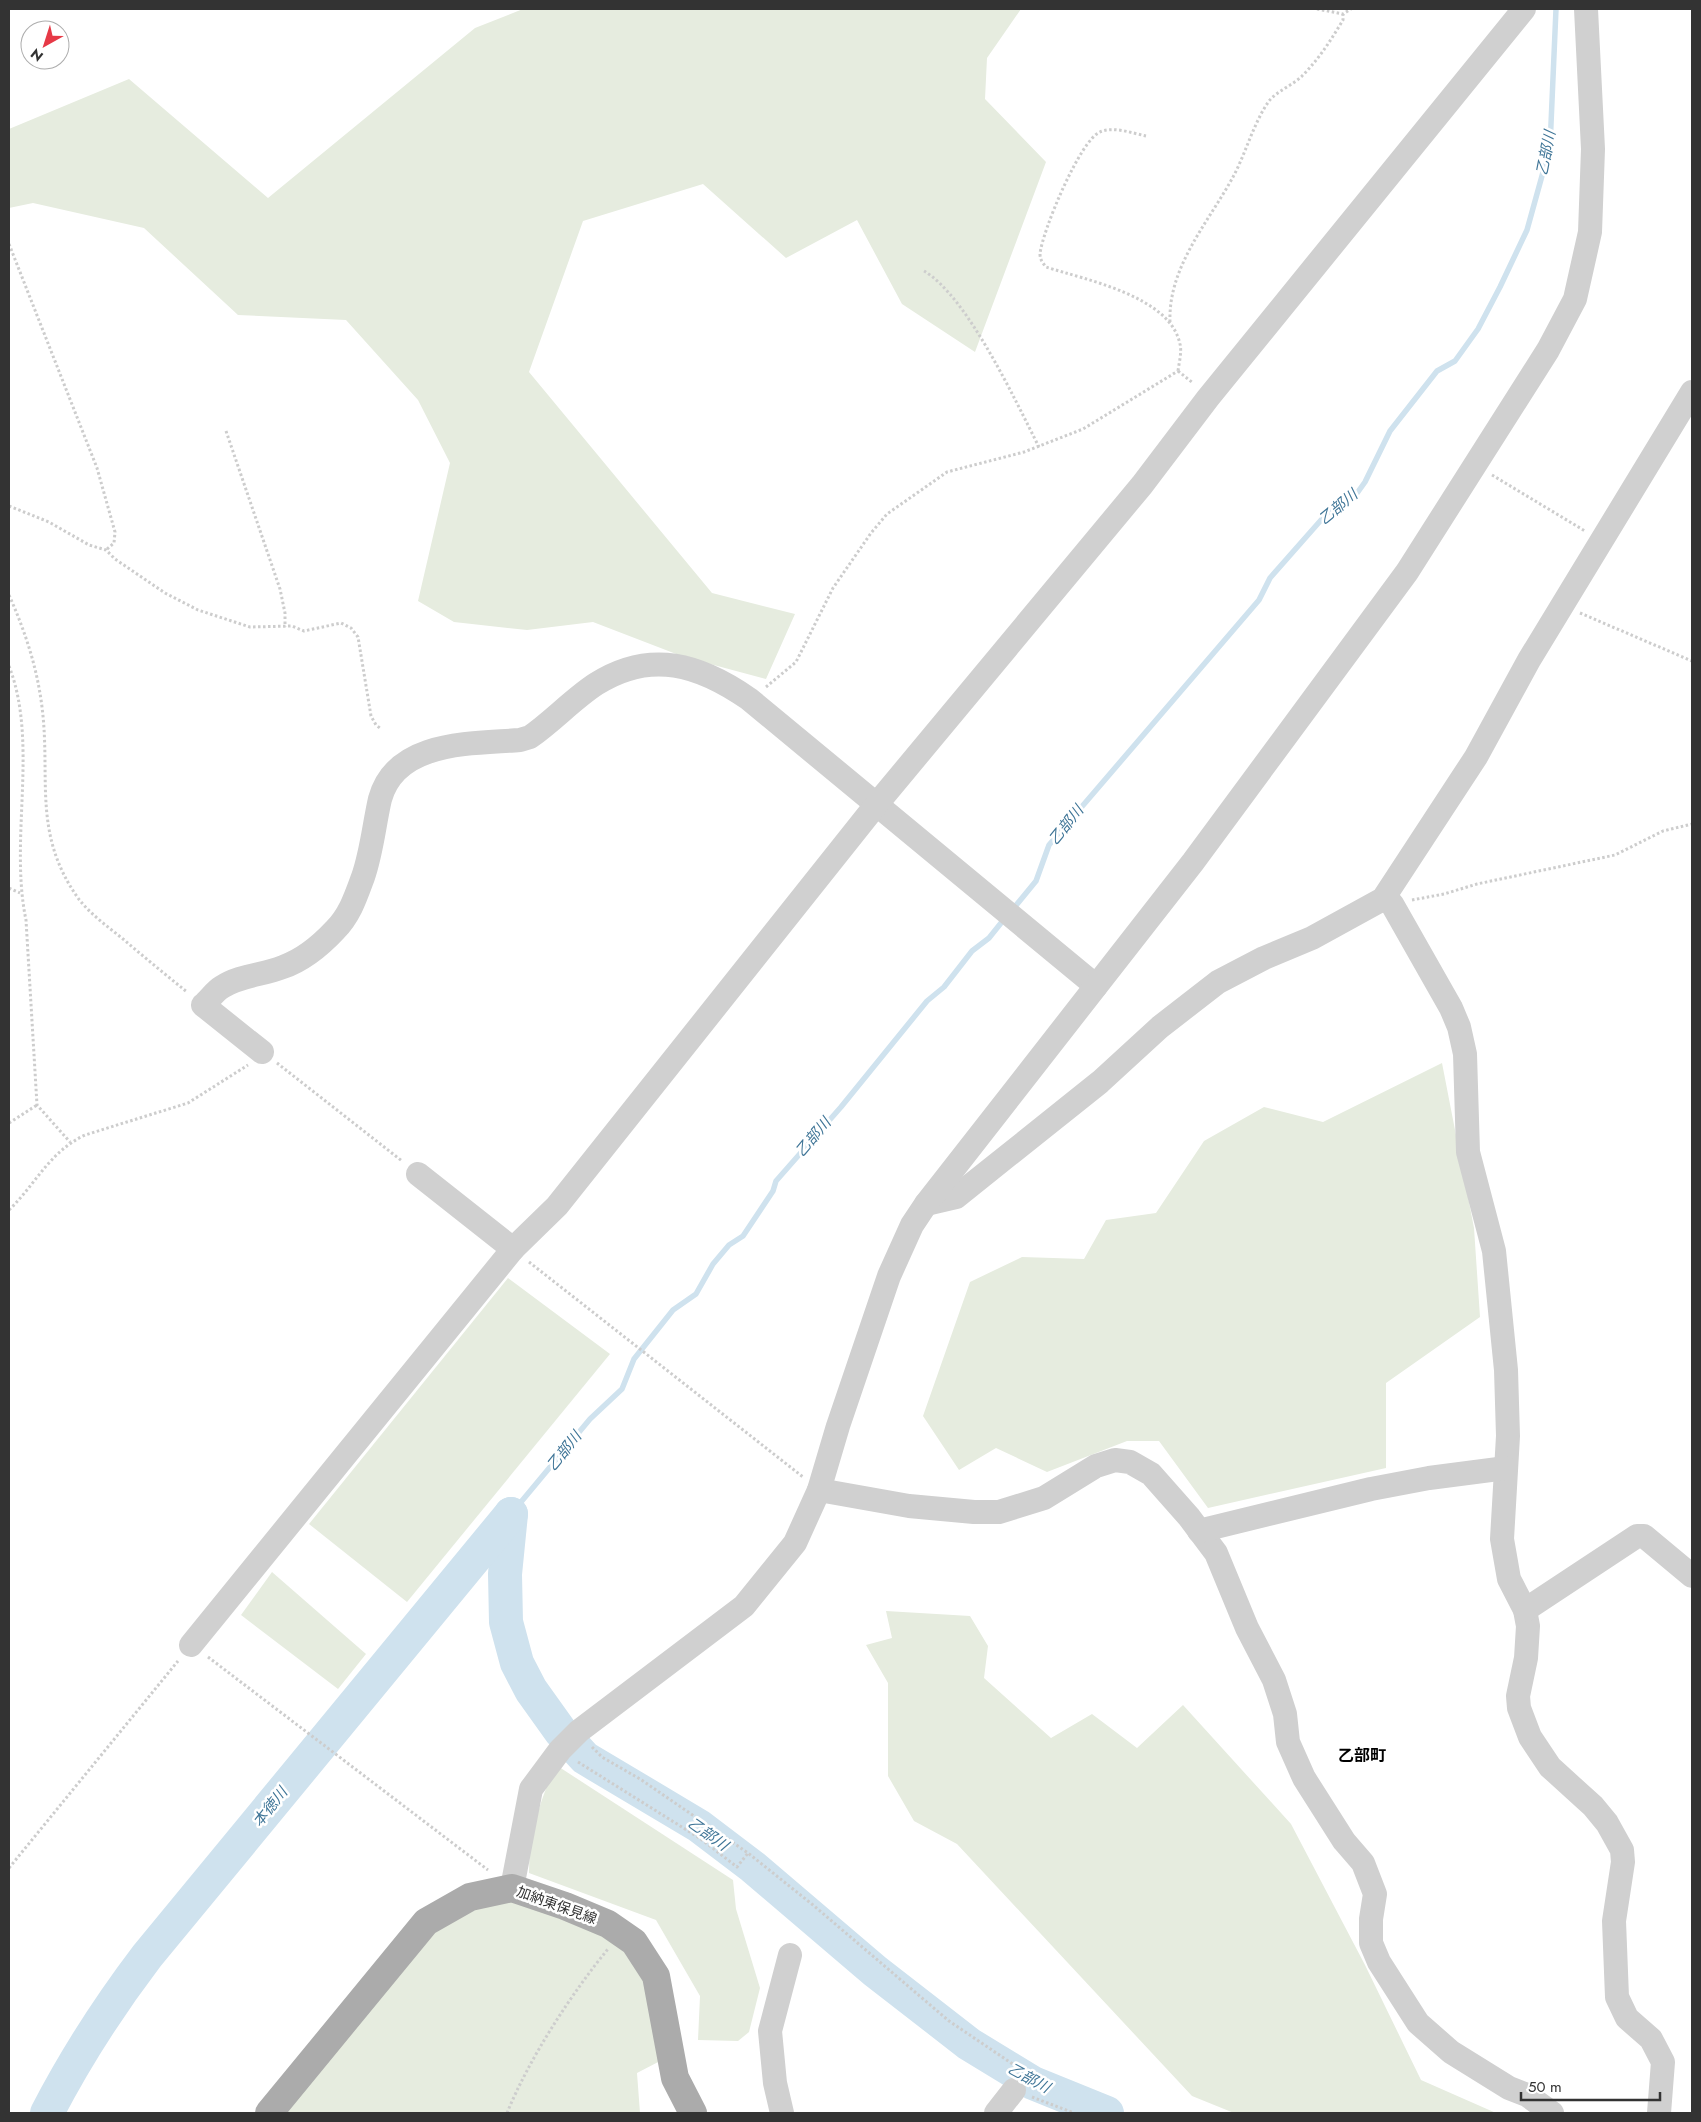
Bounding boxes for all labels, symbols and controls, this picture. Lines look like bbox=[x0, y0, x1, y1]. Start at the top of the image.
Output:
north arrow bbox=[20, 20, 70, 70]
text: N bbox=[26, 44, 47, 66]
water label: 乙部川 bbox=[1531, 127, 1561, 177]
water label: 乙部川 bbox=[1314, 483, 1364, 530]
water label: 乙部川 bbox=[1043, 799, 1090, 849]
water label: 乙部川 bbox=[790, 1111, 837, 1161]
water label: 乙部川 bbox=[541, 1425, 588, 1475]
district label: 乙部町 bbox=[1338, 1744, 1386, 1767]
water label: 本徳川 bbox=[247, 1781, 294, 1831]
water label: 乙部川 bbox=[683, 1812, 734, 1857]
street label: 加納東保見線 bbox=[514, 1881, 600, 1929]
water label: 乙部川 bbox=[1004, 2058, 1056, 2099]
scale bar bbox=[1521, 2070, 1660, 2102]
text: 50 m bbox=[1528, 2076, 1562, 2098]

